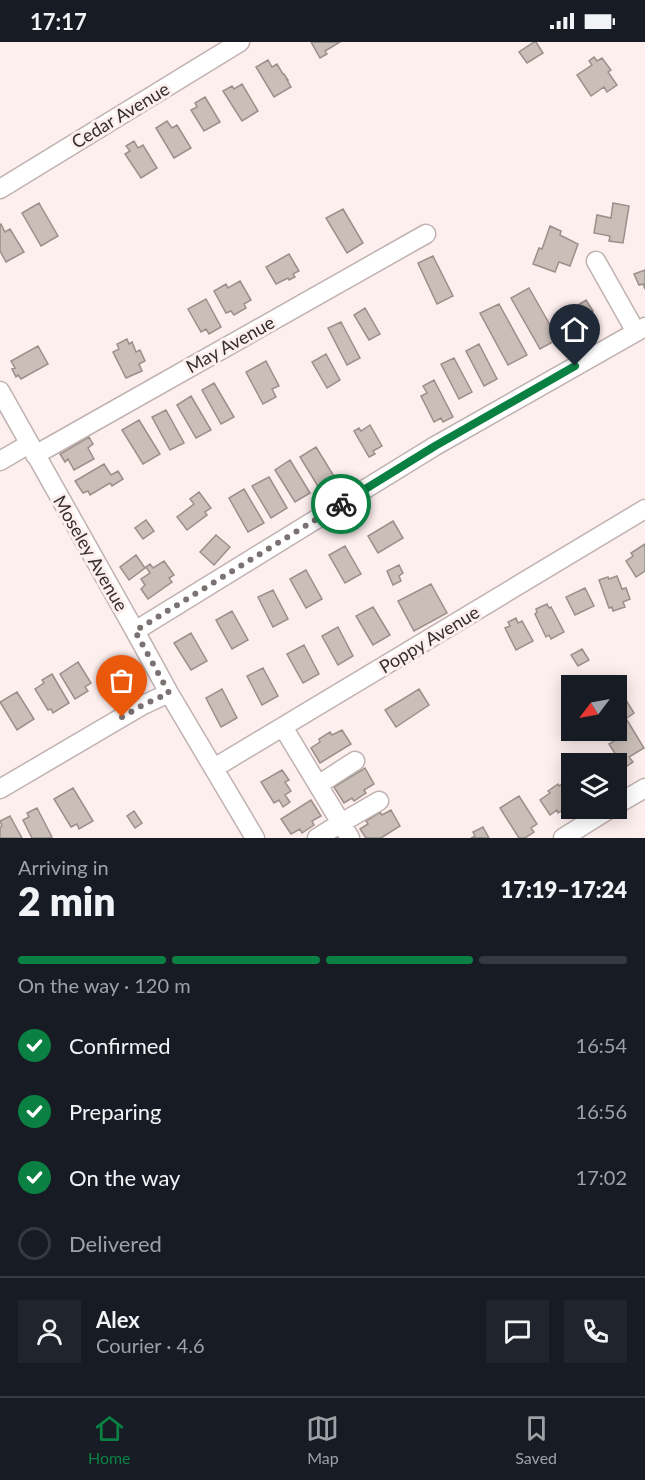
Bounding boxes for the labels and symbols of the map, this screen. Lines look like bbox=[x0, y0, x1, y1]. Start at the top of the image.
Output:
street label: Cedar Avenue bbox=[67, 77, 173, 153]
pin bbox=[549, 304, 600, 366]
street label: May Avenue bbox=[182, 311, 278, 377]
courier bbox=[311, 474, 371, 534]
street label: Moseley Avenue bbox=[49, 491, 133, 615]
street label: Poppy Avenue bbox=[375, 600, 483, 678]
pin bbox=[96, 655, 147, 717]
north arrow bbox=[561, 675, 627, 741]

